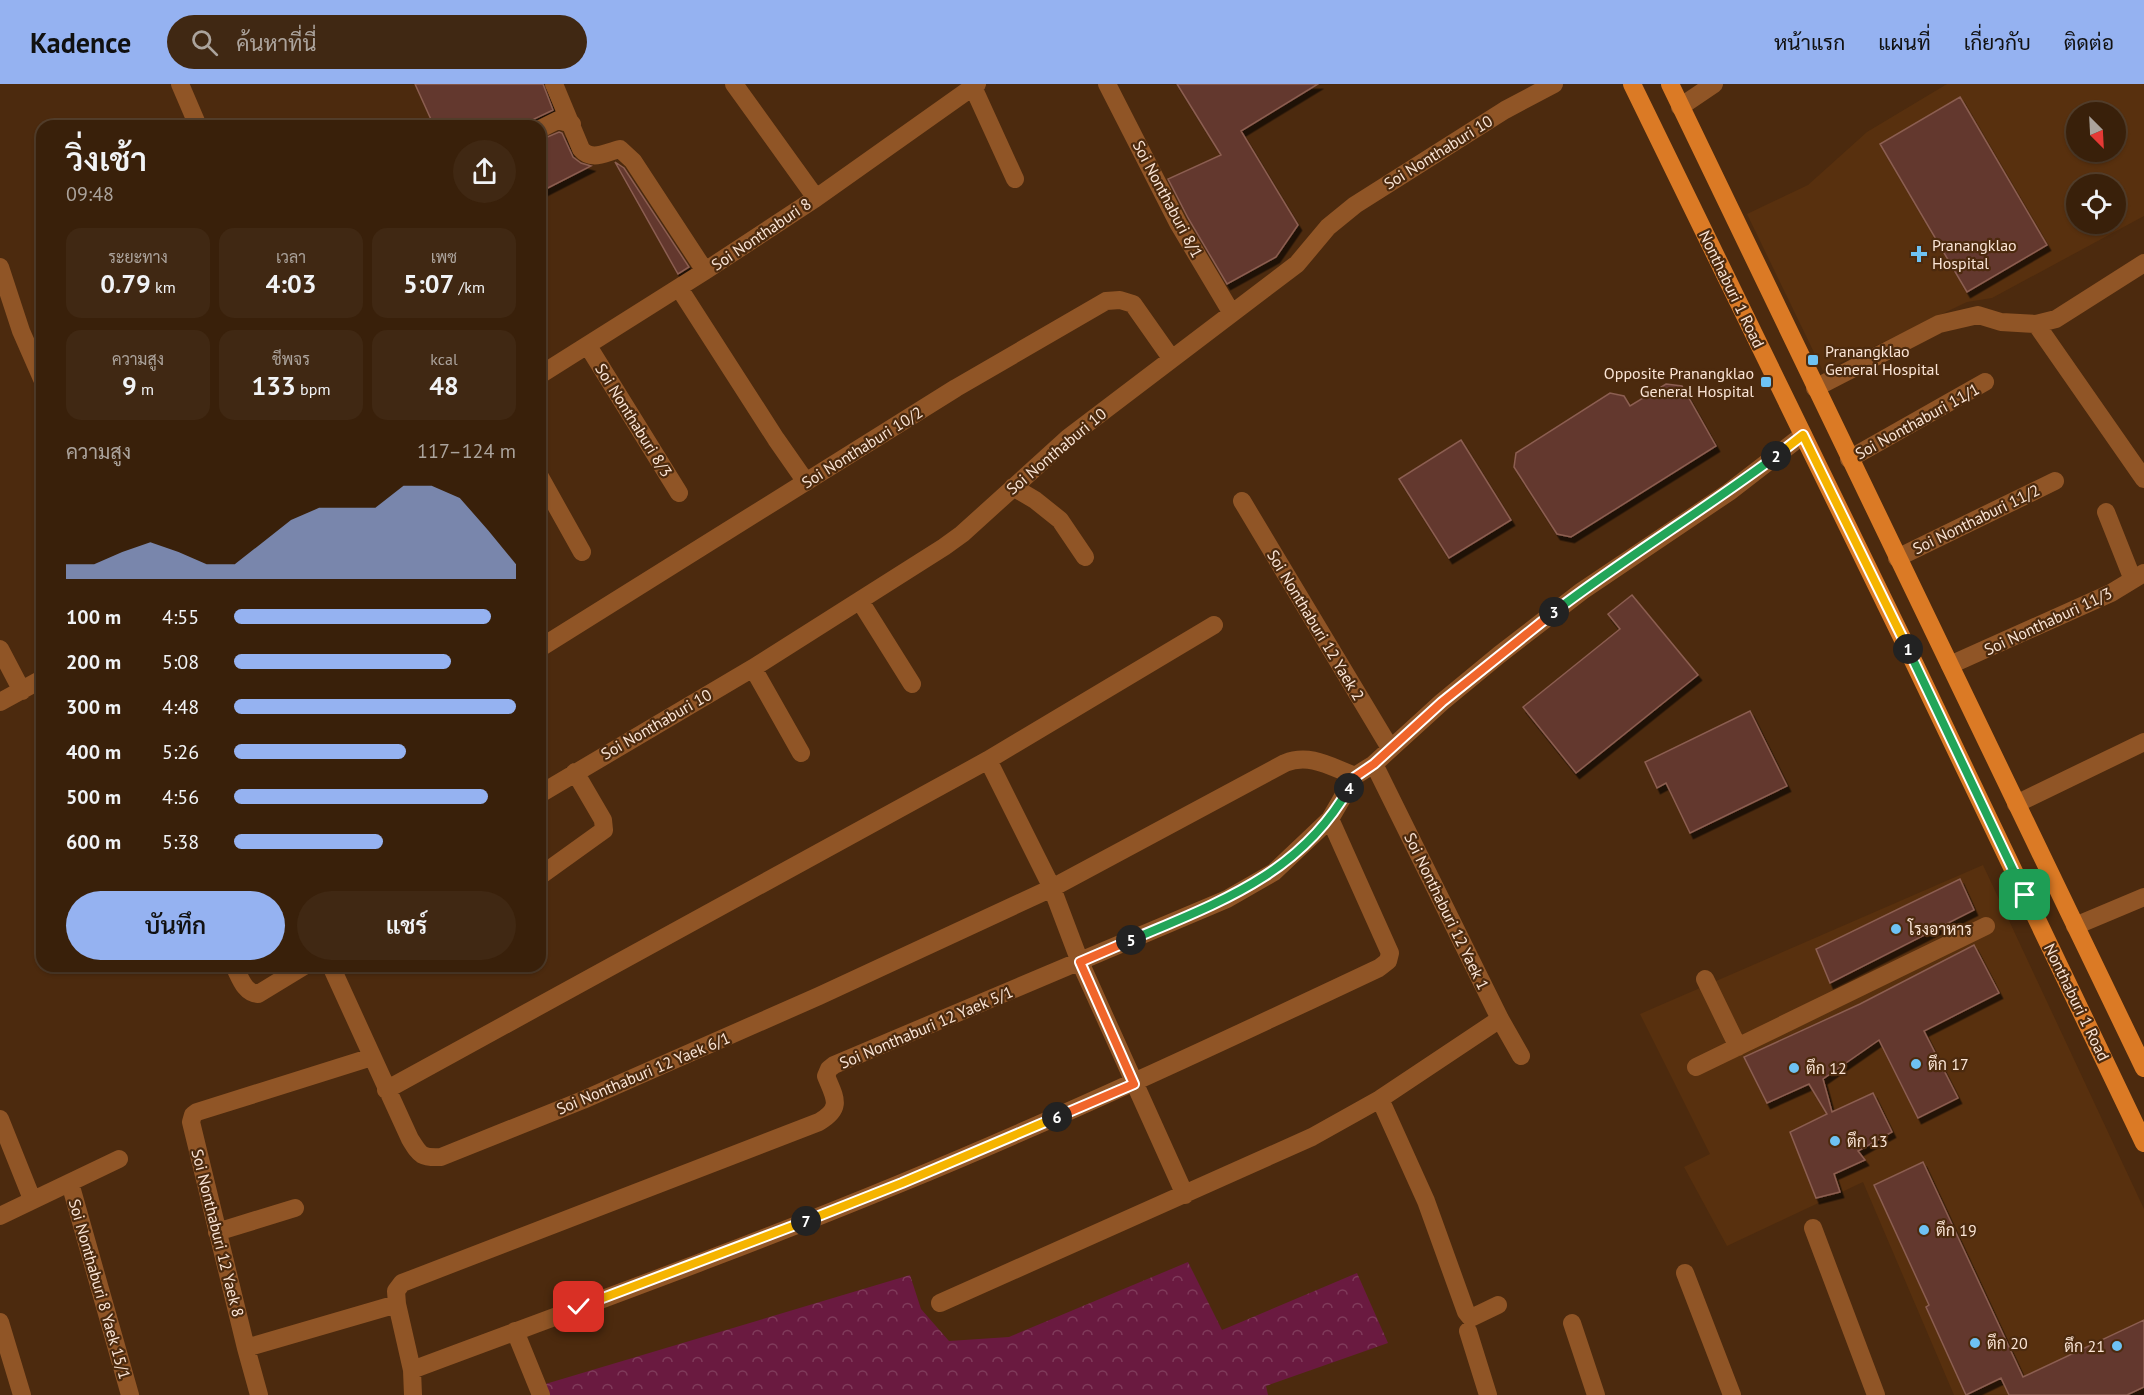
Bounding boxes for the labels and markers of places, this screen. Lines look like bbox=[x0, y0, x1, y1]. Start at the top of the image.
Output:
place label: Pranangklao Hospital bbox=[1932, 235, 2017, 273]
marker: Pranangklao Hospital bbox=[1910, 245, 1928, 263]
place label: Pranangklao General Hospital bbox=[1825, 341, 1939, 379]
marker: Pranangklao General Hospital bbox=[1806, 353, 1820, 367]
place label: Opposite Pranangklao General Hospital bbox=[1604, 363, 1754, 401]
marker: Opposite Pranangklao General Hospital bbox=[1759, 375, 1773, 389]
pin: 2 bbox=[1761, 441, 1791, 471]
pin: 3 bbox=[1539, 597, 1569, 627]
pin: 1 bbox=[1893, 634, 1923, 664]
pin: 4 bbox=[1334, 773, 1364, 803]
pin bbox=[1999, 869, 2050, 920]
place label: โรงอาหาร bbox=[1907, 918, 1972, 939]
marker: โรงอาหาร bbox=[1889, 922, 1903, 936]
pin: 5 bbox=[1116, 925, 1146, 955]
place label: ตึก 17 bbox=[1928, 1054, 1969, 1074]
marker: ตึก 17 bbox=[1909, 1057, 1923, 1071]
place label: ตึก 12 bbox=[1806, 1058, 1847, 1078]
marker: ตึก 12 bbox=[1787, 1061, 1801, 1075]
pin: 6 bbox=[1042, 1102, 1072, 1132]
place label: ตึก 13 bbox=[1847, 1131, 1888, 1151]
marker: ตึก 13 bbox=[1828, 1134, 1842, 1148]
pin: 7 bbox=[791, 1206, 821, 1236]
place label: ตึก 19 bbox=[1936, 1220, 1977, 1240]
marker: ตึก 19 bbox=[1917, 1223, 1931, 1237]
pin bbox=[553, 1281, 604, 1332]
place label: ตึก 20 bbox=[1987, 1333, 2028, 1353]
marker: ตึก 20 bbox=[1968, 1336, 1982, 1350]
place label: ตึก 21 bbox=[2064, 1336, 2105, 1356]
marker: ตึก 21 bbox=[2110, 1339, 2124, 1353]

